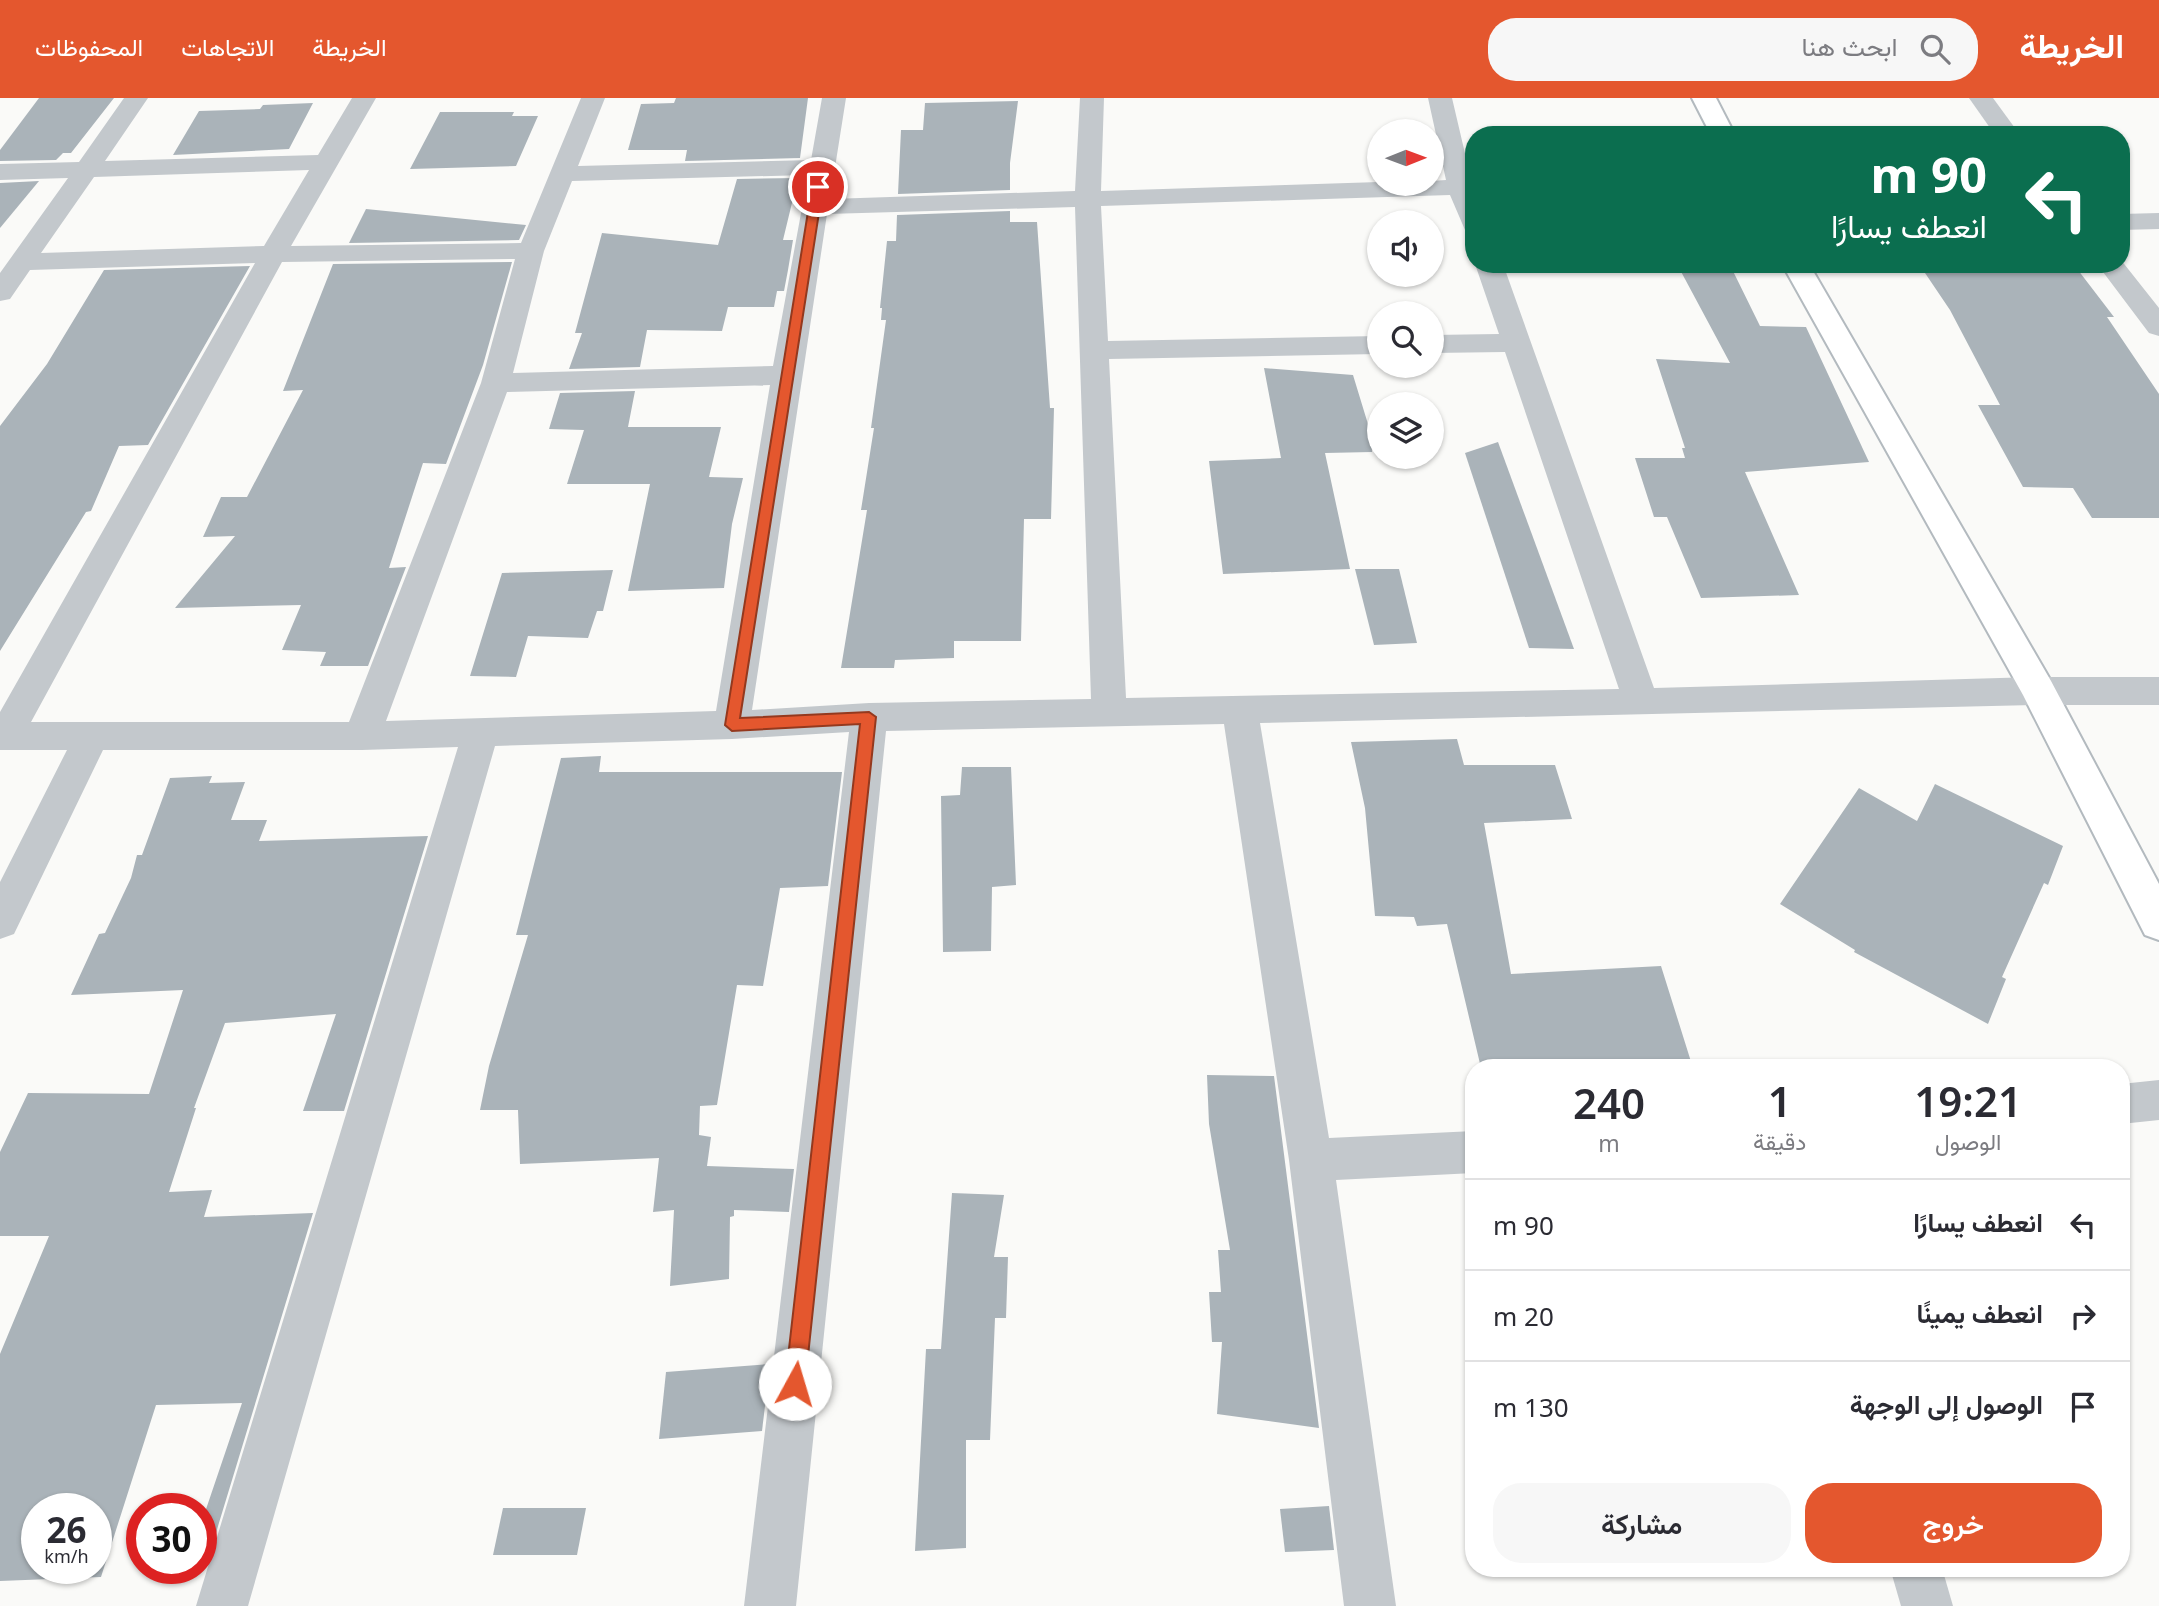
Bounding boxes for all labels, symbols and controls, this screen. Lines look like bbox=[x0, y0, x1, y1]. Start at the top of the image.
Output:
search box bbox=[1488, 18, 1978, 81]
text: الخريطة bbox=[2020, 23, 2124, 68]
text: ابحث هنا bbox=[1802, 28, 1898, 64]
text: المحفوظات bbox=[35, 30, 143, 63]
text: الاتجاهات bbox=[181, 30, 274, 63]
text: الخريطة bbox=[312, 30, 387, 63]
icon: search bbox=[1916, 30, 1954, 68]
north arrow bbox=[1367, 119, 1444, 196]
map controls bbox=[1367, 119, 1444, 469]
text: 90 m bbox=[1870, 141, 1987, 207]
icon: left bbox=[2011, 154, 2102, 245]
pin bbox=[788, 157, 848, 217]
icon: arrive bbox=[799, 168, 837, 206]
text: انعطف يسارًا bbox=[1831, 204, 1987, 247]
button: sound bbox=[1367, 210, 1444, 287]
button: search bbox=[1367, 301, 1444, 378]
button: layers bbox=[1367, 392, 1444, 469]
text: 1 bbox=[1768, 1072, 1792, 1129]
text: 19:21 bbox=[1914, 1072, 2022, 1129]
text: 240 bbox=[1573, 1074, 1645, 1131]
text: دقيقة bbox=[1753, 1125, 1806, 1157]
text: الوصول bbox=[1935, 1125, 2001, 1157]
text: m bbox=[1598, 1127, 1620, 1159]
text: انعطف يسارًا bbox=[1913, 1204, 2043, 1240]
icon: left bbox=[2064, 1206, 2102, 1244]
text: 90 m bbox=[1493, 1207, 1554, 1243]
text: انعطف يمينًا bbox=[1916, 1295, 2043, 1331]
icon: right bbox=[2064, 1297, 2102, 1335]
text: 20 m bbox=[1493, 1298, 1554, 1334]
position arrow bbox=[758, 1347, 832, 1421]
text: الوصول إلى الوجهة bbox=[1850, 1386, 2043, 1422]
icon: arrive bbox=[2064, 1388, 2102, 1426]
text: 130 m bbox=[1493, 1389, 1569, 1425]
button: مشاركة bbox=[1493, 1483, 1791, 1563]
button: خروج bbox=[1805, 1483, 2102, 1563]
speed limit sign: 30 bbox=[126, 1493, 217, 1584]
text: 26 bbox=[46, 1506, 87, 1553]
text: km/h bbox=[44, 1544, 89, 1568]

